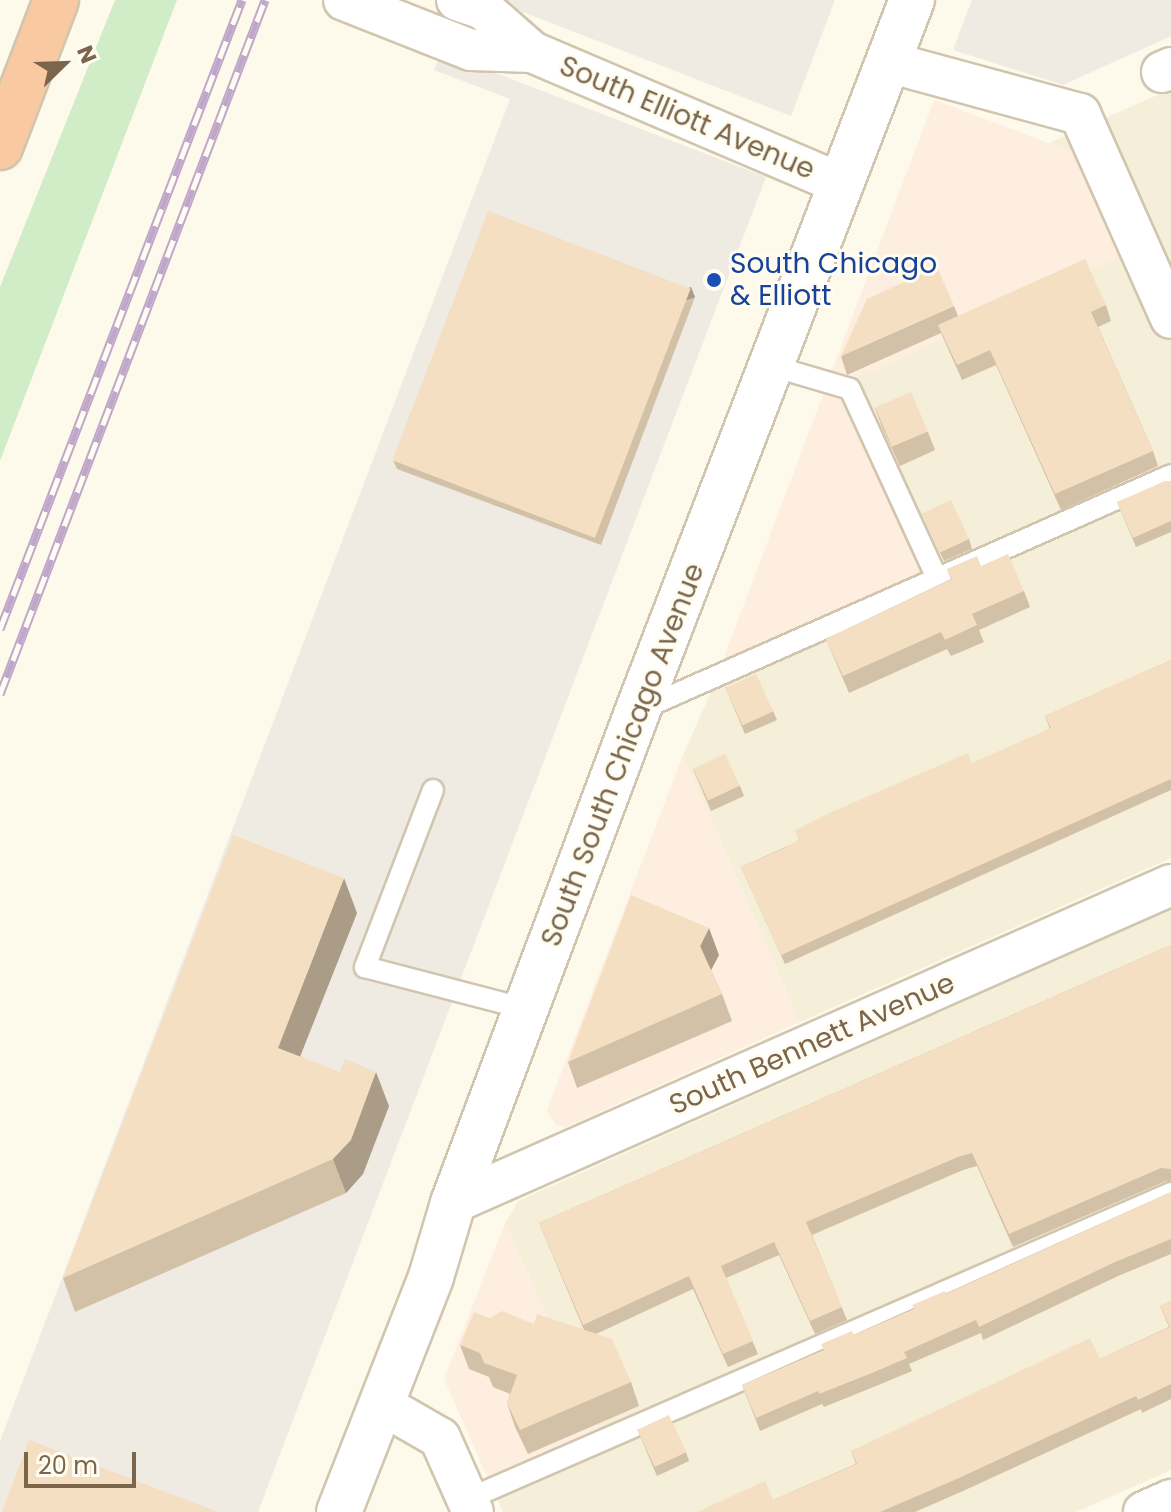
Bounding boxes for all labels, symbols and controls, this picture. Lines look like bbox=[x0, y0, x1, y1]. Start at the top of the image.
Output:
north arrow bbox=[24, 24, 104, 104]
text: N bbox=[69, 41, 104, 68]
street label: South Elliott Avenue bbox=[554, 49, 820, 187]
place label: South Chicago & Elliott bbox=[730, 247, 937, 313]
marker: South Chicago & Elliott bbox=[705, 271, 723, 289]
street label: South South Chicago Avenue bbox=[534, 559, 712, 951]
street label: South Bennett Avenue bbox=[664, 966, 960, 1122]
scale bar bbox=[28, 1436, 140, 1486]
text: 20 m bbox=[38, 1449, 98, 1482]

